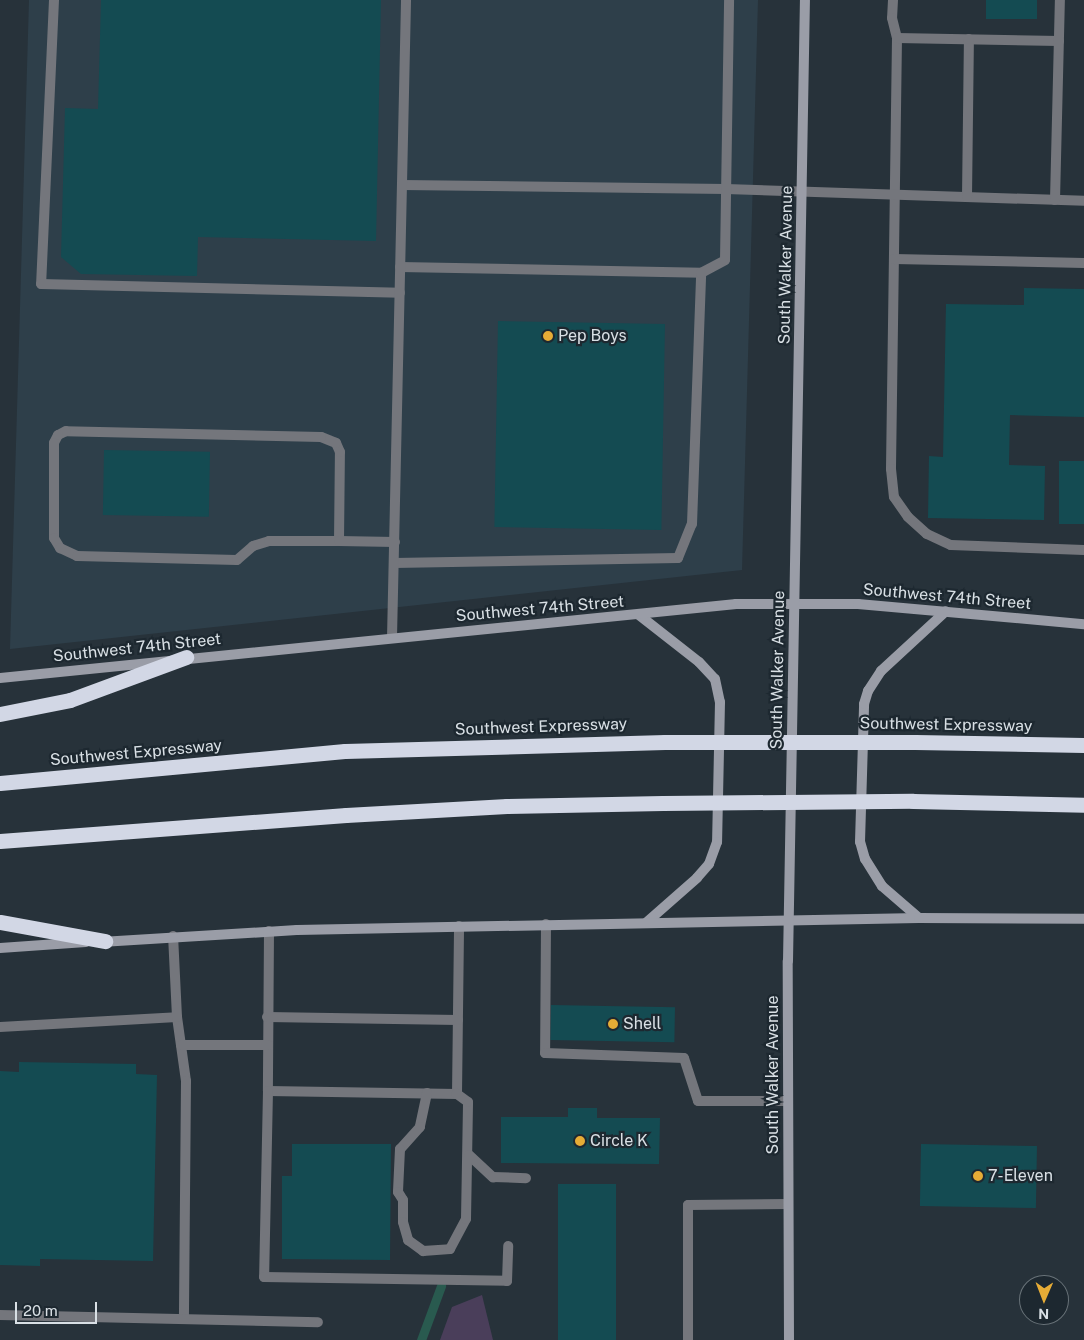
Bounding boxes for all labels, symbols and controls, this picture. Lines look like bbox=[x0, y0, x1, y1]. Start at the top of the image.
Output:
street label: South Walker Avenue bbox=[775, 185, 797, 345]
place label: Pep Boys bbox=[558, 326, 627, 346]
marker: Pep Boys bbox=[542, 330, 554, 342]
street label: Southwest 74th Street bbox=[862, 580, 1032, 614]
street label: South Walker Avenue bbox=[767, 590, 789, 750]
street label: Southwest 74th Street bbox=[455, 592, 625, 626]
street label: Southwest 74th Street bbox=[52, 630, 222, 666]
street label: Southwest Expressway bbox=[454, 714, 628, 740]
street label: Southwest Expressway bbox=[860, 714, 1032, 736]
street label: Southwest Expressway bbox=[49, 736, 223, 770]
street label: South Walker Avenue bbox=[763, 995, 783, 1155]
place label: Shell bbox=[623, 1014, 661, 1034]
marker: Shell bbox=[607, 1018, 619, 1030]
place label: Circle K bbox=[590, 1131, 648, 1151]
marker: Circle K bbox=[574, 1135, 586, 1147]
place label: 7-Eleven bbox=[988, 1166, 1053, 1186]
marker: 7-Eleven bbox=[972, 1170, 984, 1182]
north arrow bbox=[1019, 1275, 1069, 1325]
scale bar bbox=[18, 1292, 100, 1324]
text: 20 m bbox=[23, 1302, 58, 1319]
text: N bbox=[1038, 1306, 1049, 1322]

